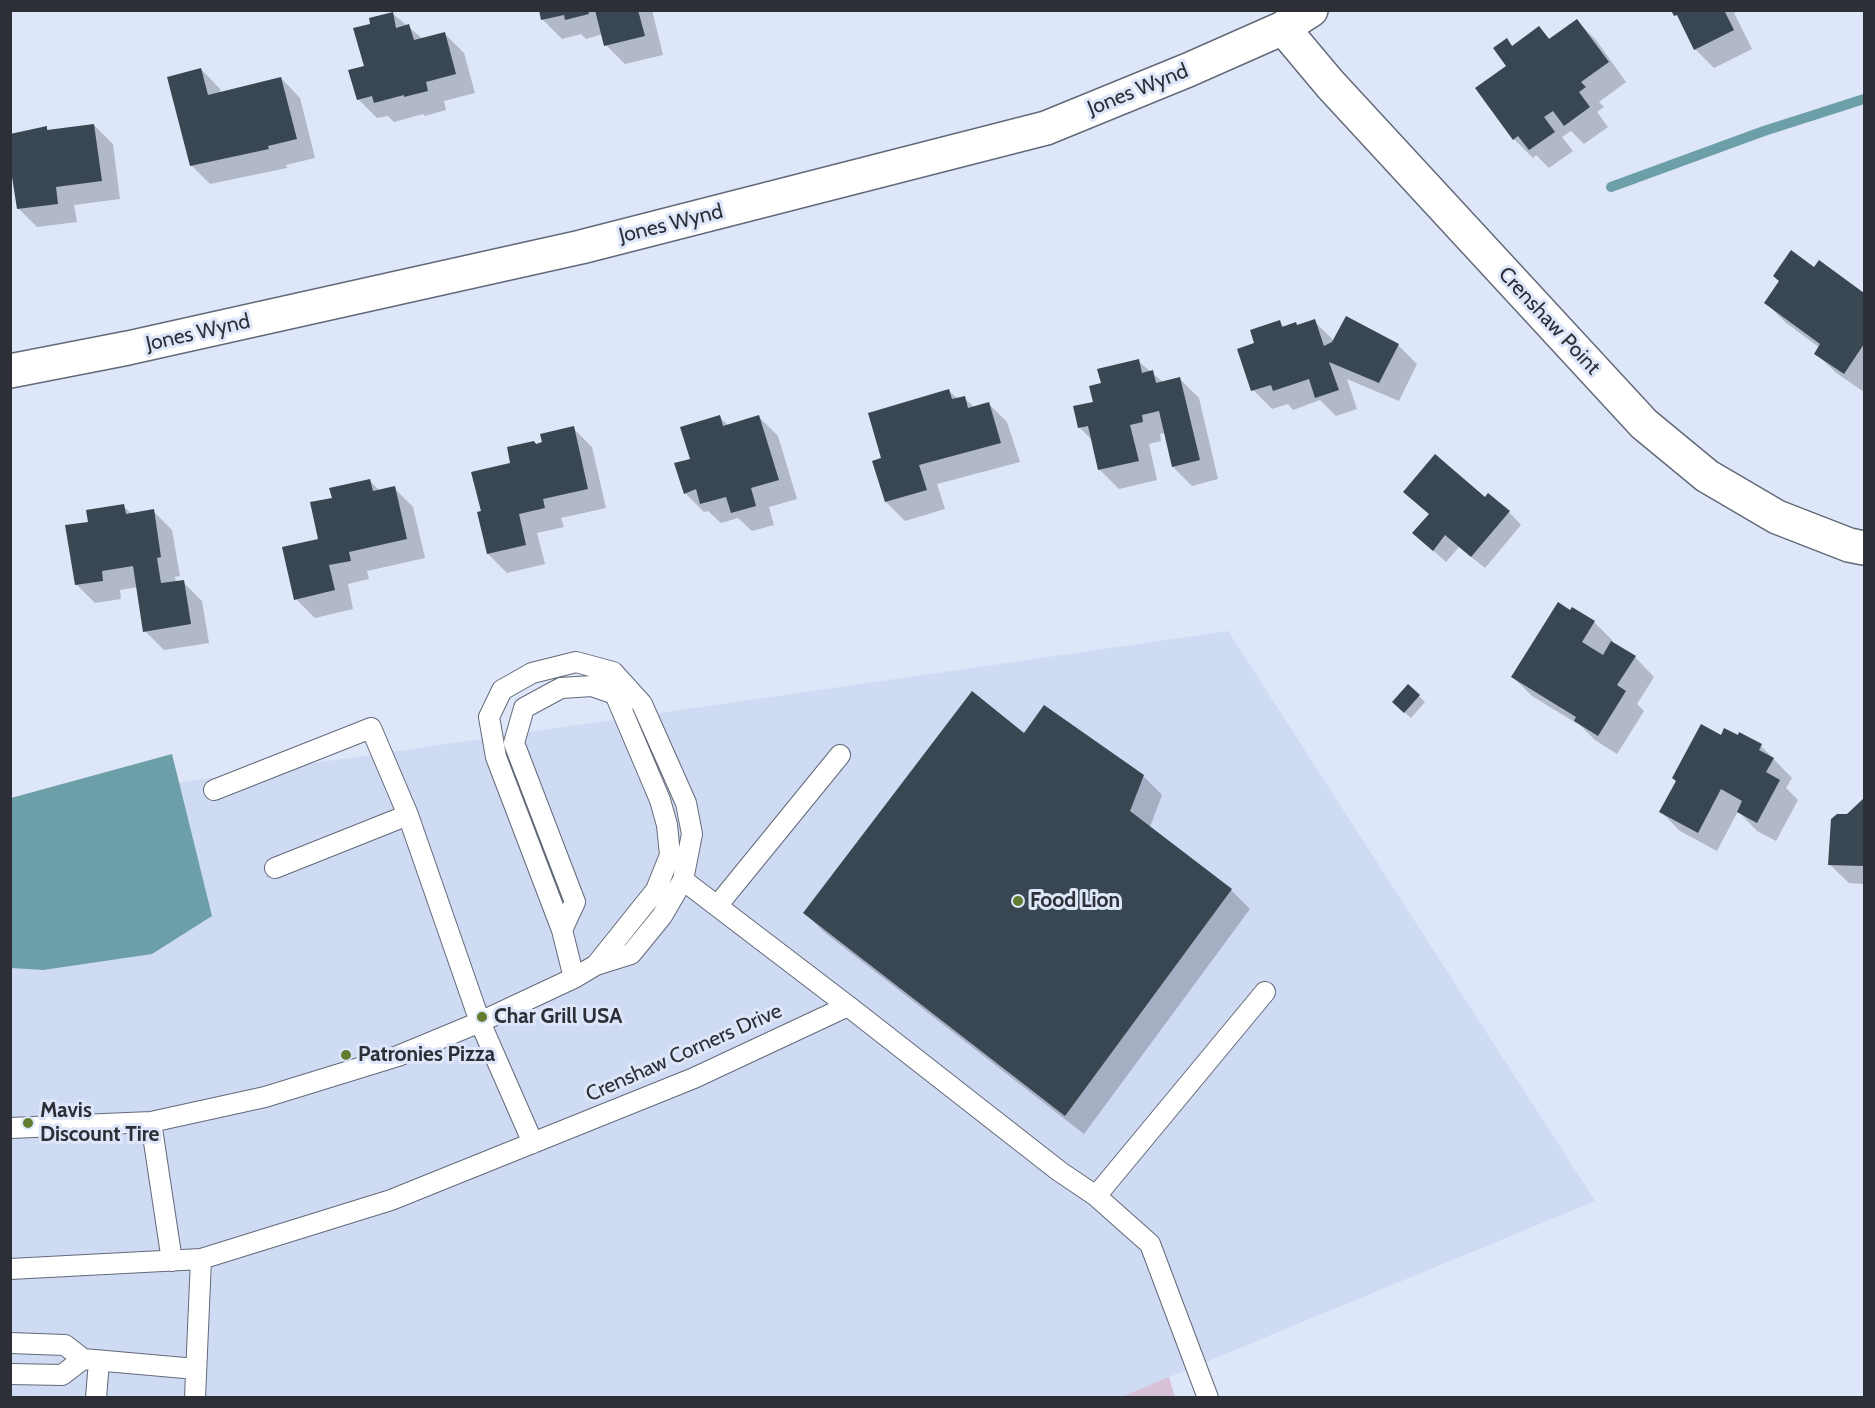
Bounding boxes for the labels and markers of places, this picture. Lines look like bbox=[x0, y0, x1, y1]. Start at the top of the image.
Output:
place label: Food Lion bbox=[1030, 888, 1120, 914]
marker: Food Lion bbox=[1011, 894, 1025, 908]
place label: Char Grill USA bbox=[494, 1004, 622, 1030]
marker: Char Grill USA bbox=[475, 1010, 489, 1024]
place label: Patronies Pizza bbox=[358, 1042, 495, 1068]
marker: Patronies Pizza bbox=[339, 1048, 353, 1062]
place label: Mavis Discount Tire bbox=[40, 1098, 159, 1148]
marker: Mavis Discount Tire bbox=[21, 1116, 35, 1130]

